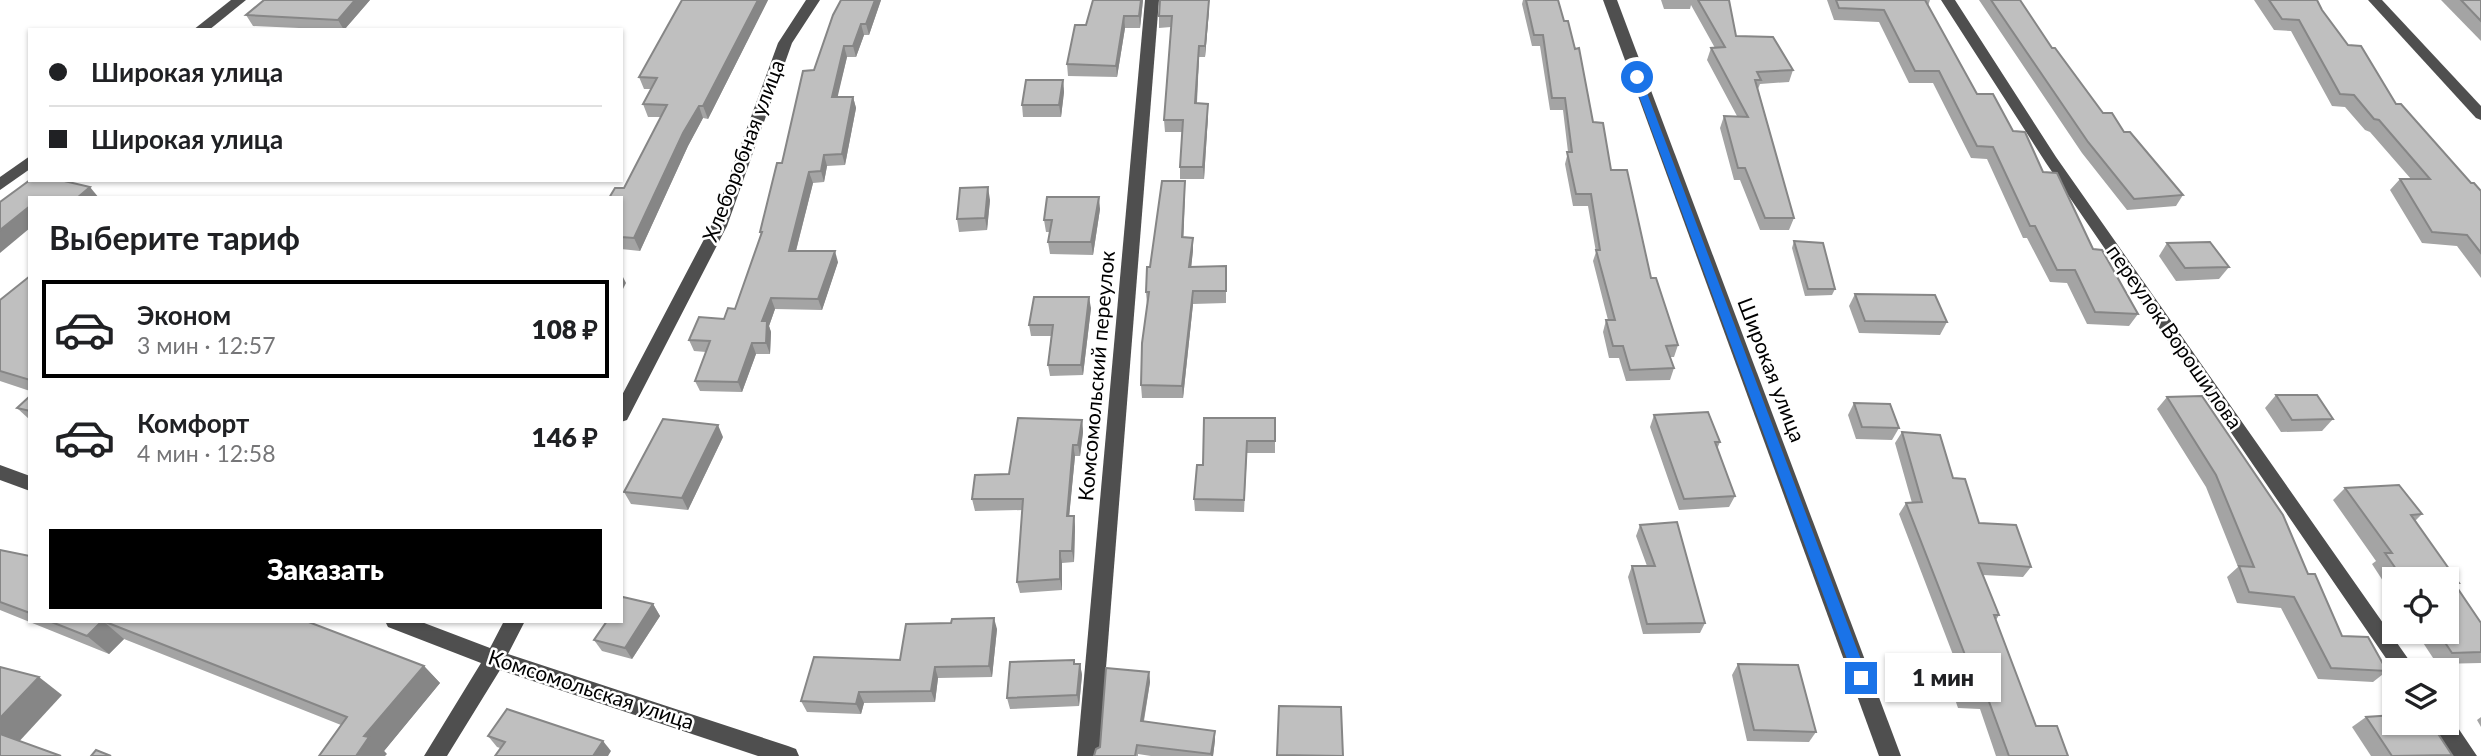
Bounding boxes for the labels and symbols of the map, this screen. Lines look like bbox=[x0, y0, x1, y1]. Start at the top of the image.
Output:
street label: Хлеборобная улица bbox=[696, 56, 789, 245]
route start bbox=[1621, 61, 1653, 93]
street label: переулок Ворошилова bbox=[2102, 239, 2248, 433]
street label: Комсомольский переулок bbox=[1072, 249, 1119, 502]
street label: Широкая улица bbox=[1733, 294, 1811, 445]
street label: Комсомольская улица bbox=[485, 643, 698, 734]
callout: 1 мин bbox=[1885, 654, 2001, 702]
route end bbox=[1845, 662, 1877, 694]

